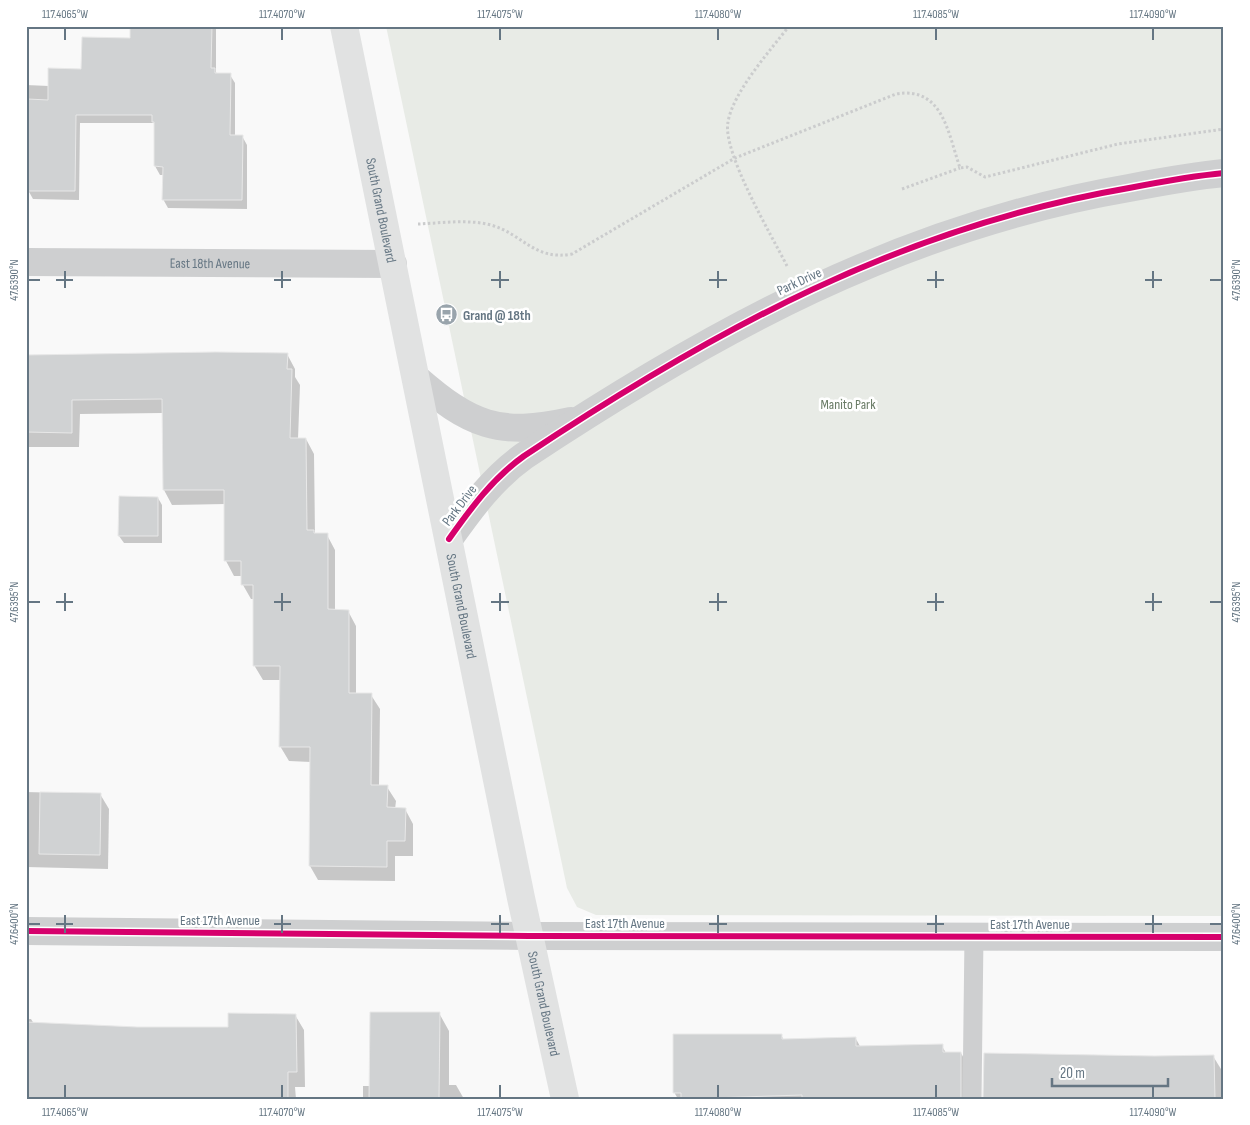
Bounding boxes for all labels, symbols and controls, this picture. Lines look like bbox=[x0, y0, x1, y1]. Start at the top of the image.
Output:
text: 117.4065°W bbox=[42, 7, 88, 22]
text: 117.4070°W bbox=[259, 7, 305, 22]
text: 117.4075°W bbox=[477, 7, 523, 22]
text: 117.4080°W bbox=[695, 7, 742, 22]
text: 117.4085°W bbox=[913, 7, 959, 22]
text: 117.4090°W bbox=[1130, 7, 1177, 22]
street label: South Grand Boulevard bbox=[362, 156, 400, 265]
street label: East 18th Avenue bbox=[170, 255, 250, 272]
text: 47.6390°N bbox=[7, 259, 22, 301]
text: 47.6390°N bbox=[1229, 259, 1244, 301]
street label: Park Drive bbox=[774, 264, 824, 299]
bus stop icon: Grand @ 18th bbox=[435, 303, 459, 327]
place label: Grand @ 18th bbox=[463, 307, 531, 324]
park label: Manito Park bbox=[821, 396, 876, 413]
street label: Park Drive bbox=[438, 481, 480, 529]
street label: South Grand Boulevard bbox=[442, 552, 480, 660]
text: 47.6395°N bbox=[7, 582, 22, 622]
text: 47.6395°N bbox=[1229, 582, 1244, 622]
text: 47.6400°N bbox=[7, 903, 22, 945]
text: 47.6400°N bbox=[1229, 903, 1244, 945]
street label: East 17th Avenue bbox=[180, 912, 260, 929]
street label: East 17th Avenue bbox=[585, 915, 665, 932]
street label: East 17th Avenue bbox=[990, 916, 1070, 933]
street label: South Grand Boulevard bbox=[524, 950, 563, 1058]
scale bar bbox=[1052, 1055, 1169, 1087]
text: 20 m bbox=[1060, 1064, 1085, 1083]
text: 117.4065°W bbox=[42, 1105, 88, 1120]
text: 117.4070°W bbox=[259, 1105, 305, 1120]
text: 117.4075°W bbox=[477, 1105, 523, 1120]
text: 117.4080°W bbox=[695, 1105, 742, 1120]
text: 117.4085°W bbox=[913, 1105, 959, 1120]
text: 117.4090°W bbox=[1130, 1105, 1177, 1120]

